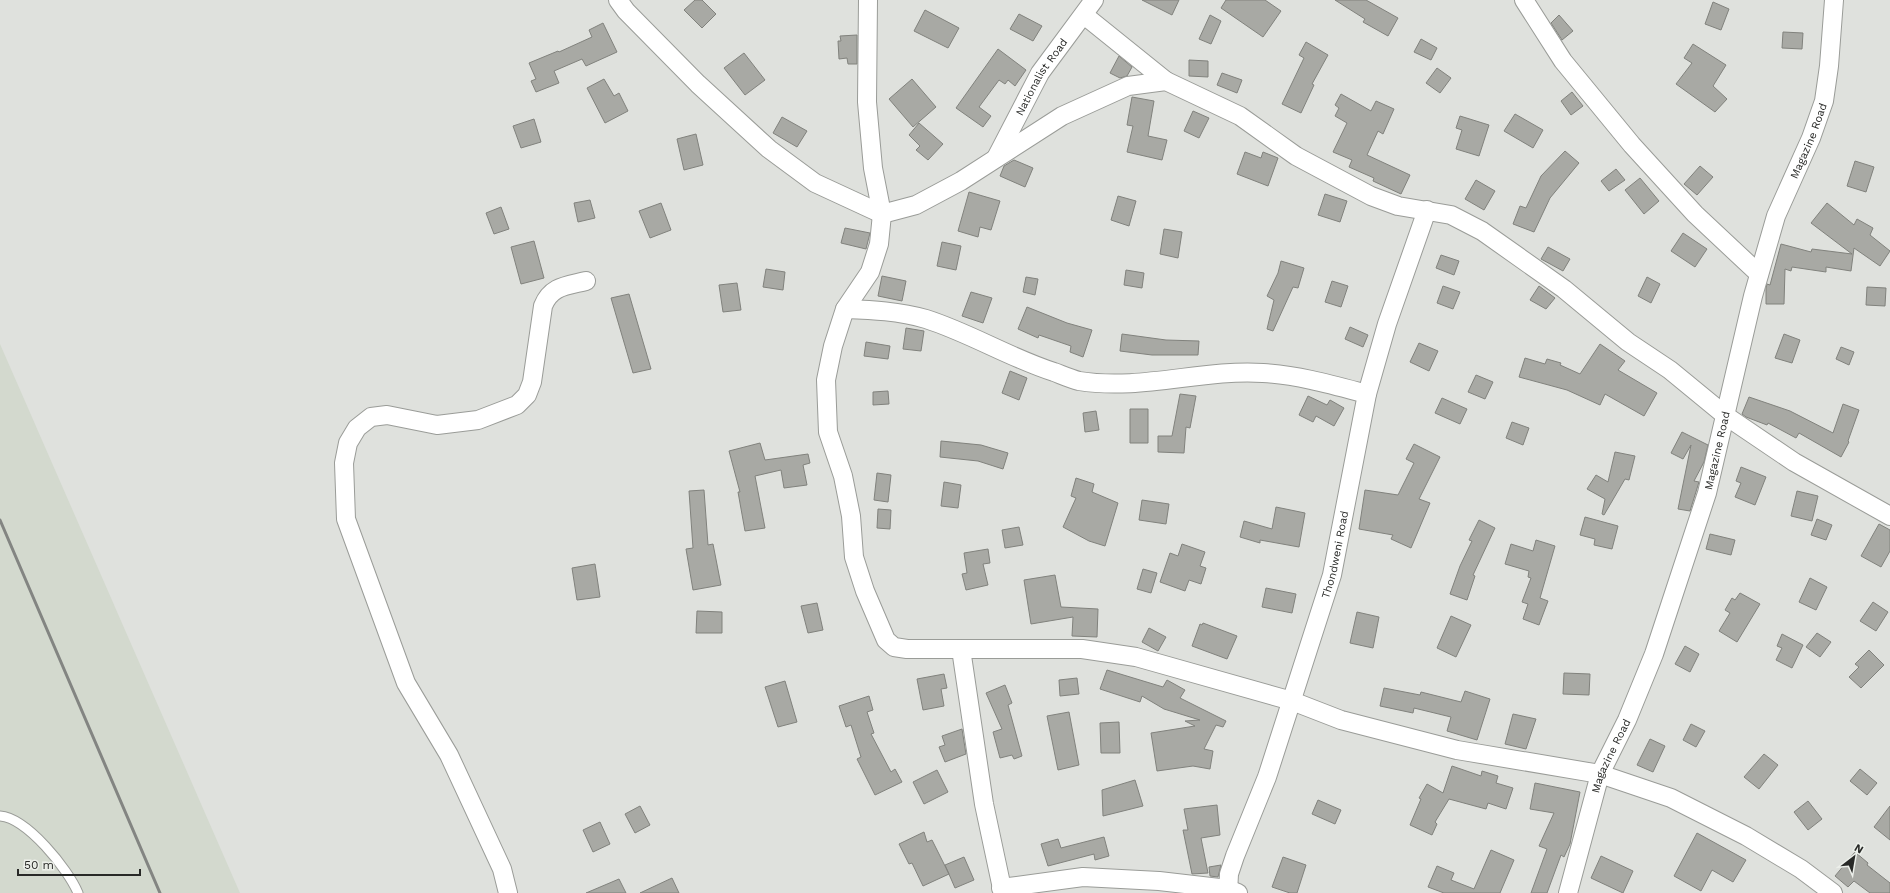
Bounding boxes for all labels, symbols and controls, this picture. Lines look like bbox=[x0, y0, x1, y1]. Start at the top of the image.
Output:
street label: Nationalist Road bbox=[1013, 36, 1070, 118]
street label: Magazine Road bbox=[1788, 101, 1830, 181]
street label: Magazine Road bbox=[1702, 410, 1733, 491]
street label: Thondweni Road bbox=[1319, 510, 1351, 600]
street label: Magazine Road bbox=[1589, 717, 1634, 795]
north arrow bbox=[1834, 837, 1874, 877]
text: N bbox=[1852, 841, 1866, 857]
scale bar bbox=[18, 851, 140, 877]
text: 50 m bbox=[24, 858, 54, 872]

